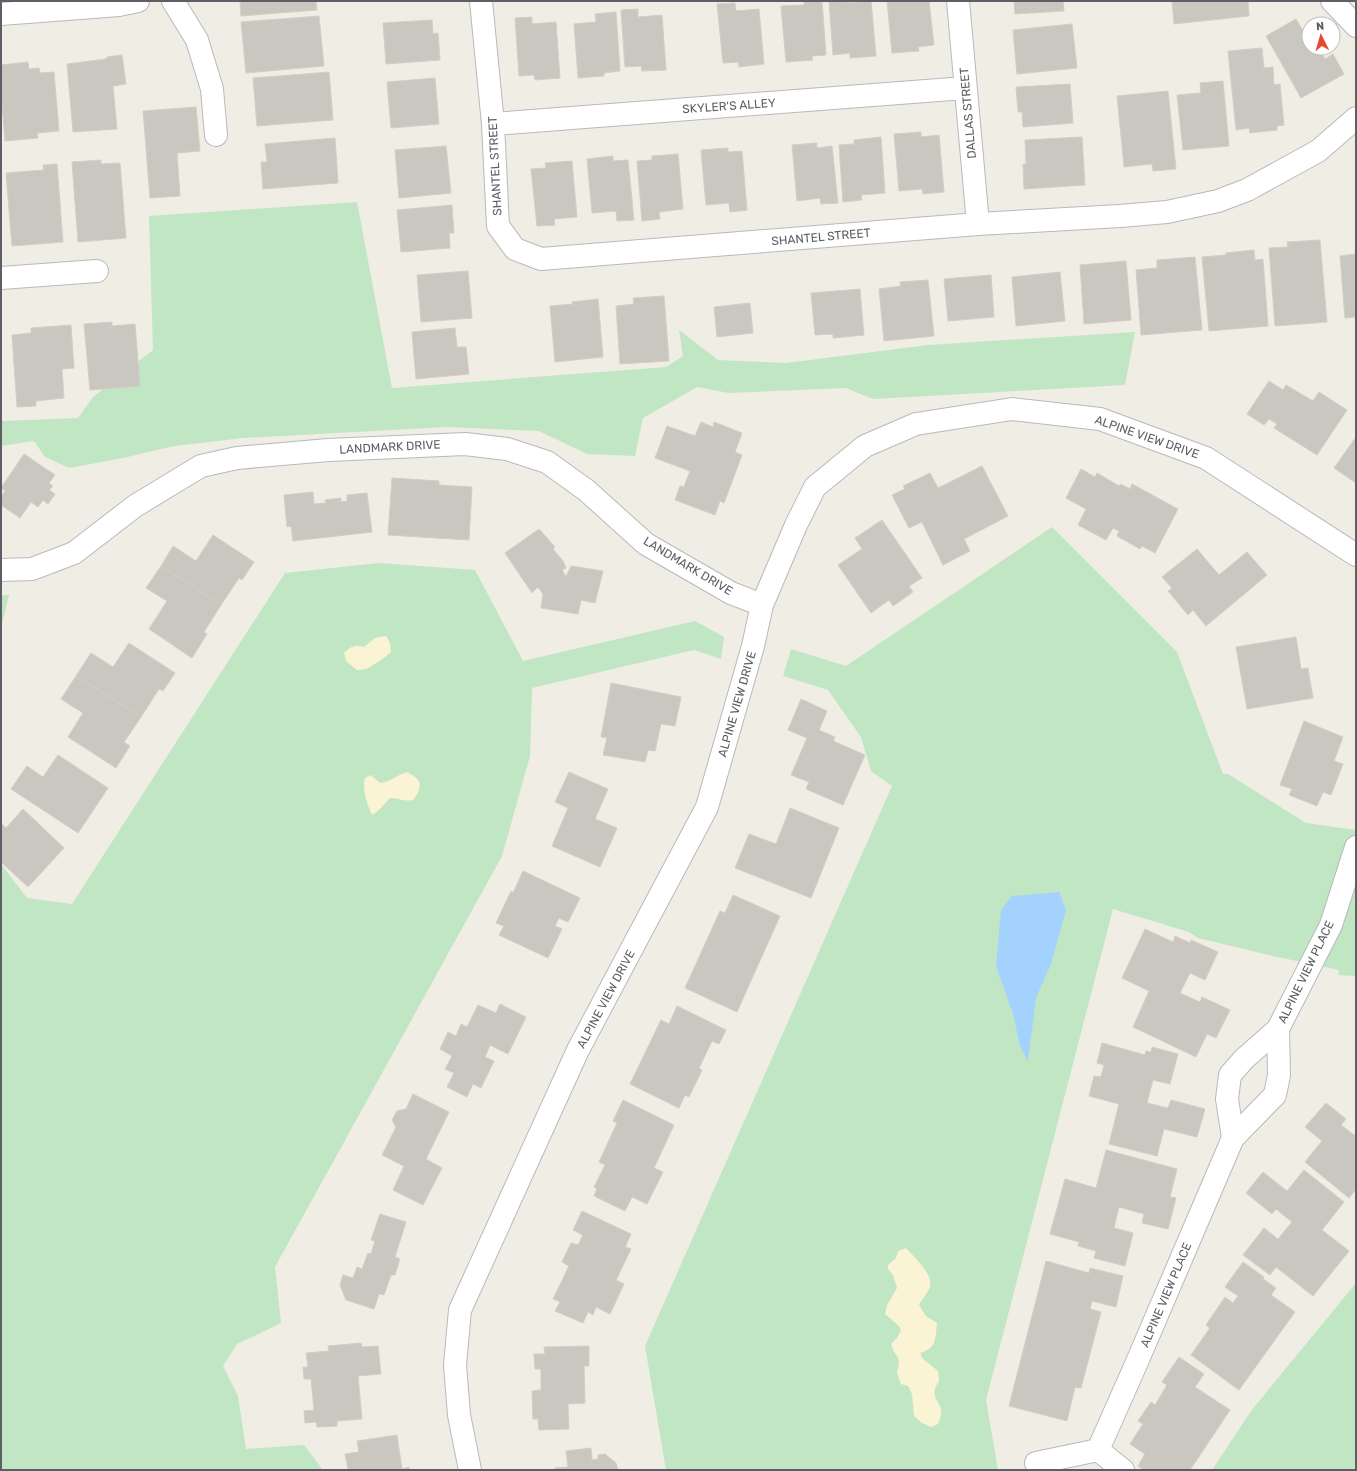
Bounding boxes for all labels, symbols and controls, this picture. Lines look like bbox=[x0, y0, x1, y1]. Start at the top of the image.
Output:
north arrow bbox=[1301, 16, 1341, 56]
text: N bbox=[1316, 20, 1325, 33]
street label: DALLAS STREET bbox=[957, 67, 979, 159]
street label: SKYLER'S ALLEY bbox=[682, 96, 776, 116]
street label: SHANTEL STREET bbox=[485, 116, 505, 216]
street label: SHANTEL STREET bbox=[771, 226, 871, 248]
street label: ALPINE VIEW DRIVE bbox=[1093, 413, 1201, 461]
street label: LANDMARK DRIVE bbox=[339, 437, 441, 457]
street label: LANDMARK DRIVE bbox=[641, 534, 735, 598]
street label: ALPINE VIEW DRIVE bbox=[715, 650, 759, 758]
street label: ALPINE VIEW PLACE bbox=[1275, 918, 1337, 1026]
street label: ALPINE VIEW DRIVE bbox=[574, 947, 638, 1051]
street label: ALPINE VIEW PLACE bbox=[1138, 1241, 1194, 1349]

